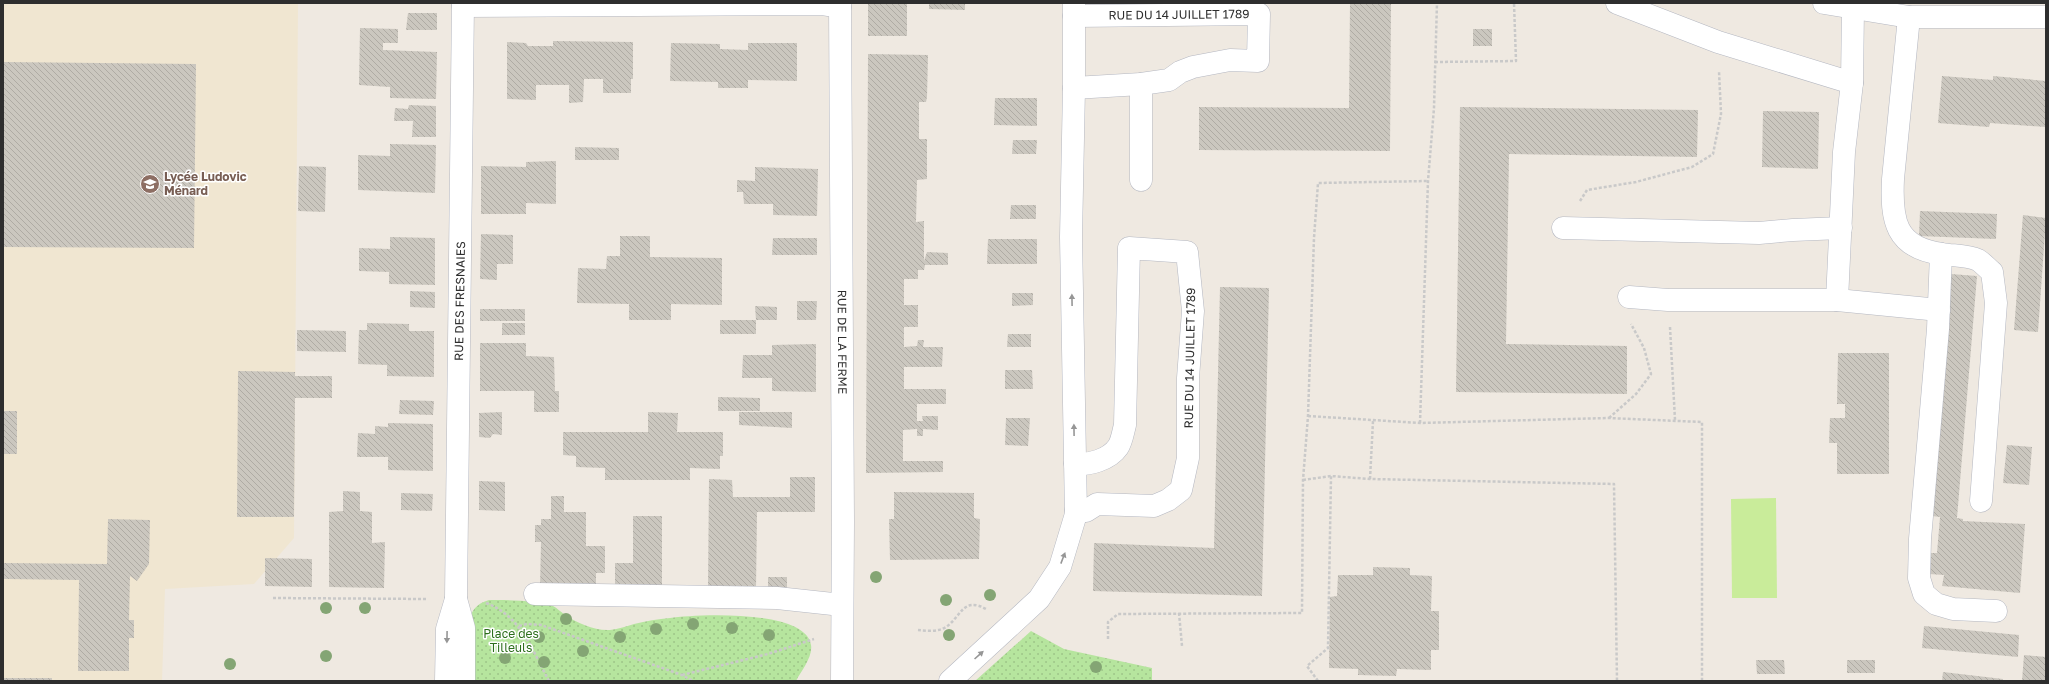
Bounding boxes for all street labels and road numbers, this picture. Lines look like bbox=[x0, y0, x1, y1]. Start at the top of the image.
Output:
street label: RUE DU 14 JUILLET 1789 bbox=[1108, 6, 1250, 23]
street label: RUE DES FRESNAIES bbox=[451, 241, 468, 361]
street label: RUE DU 14 JUILLET 1789 bbox=[1181, 287, 1198, 429]
street label: RUE DE LA FERME bbox=[835, 290, 850, 394]

